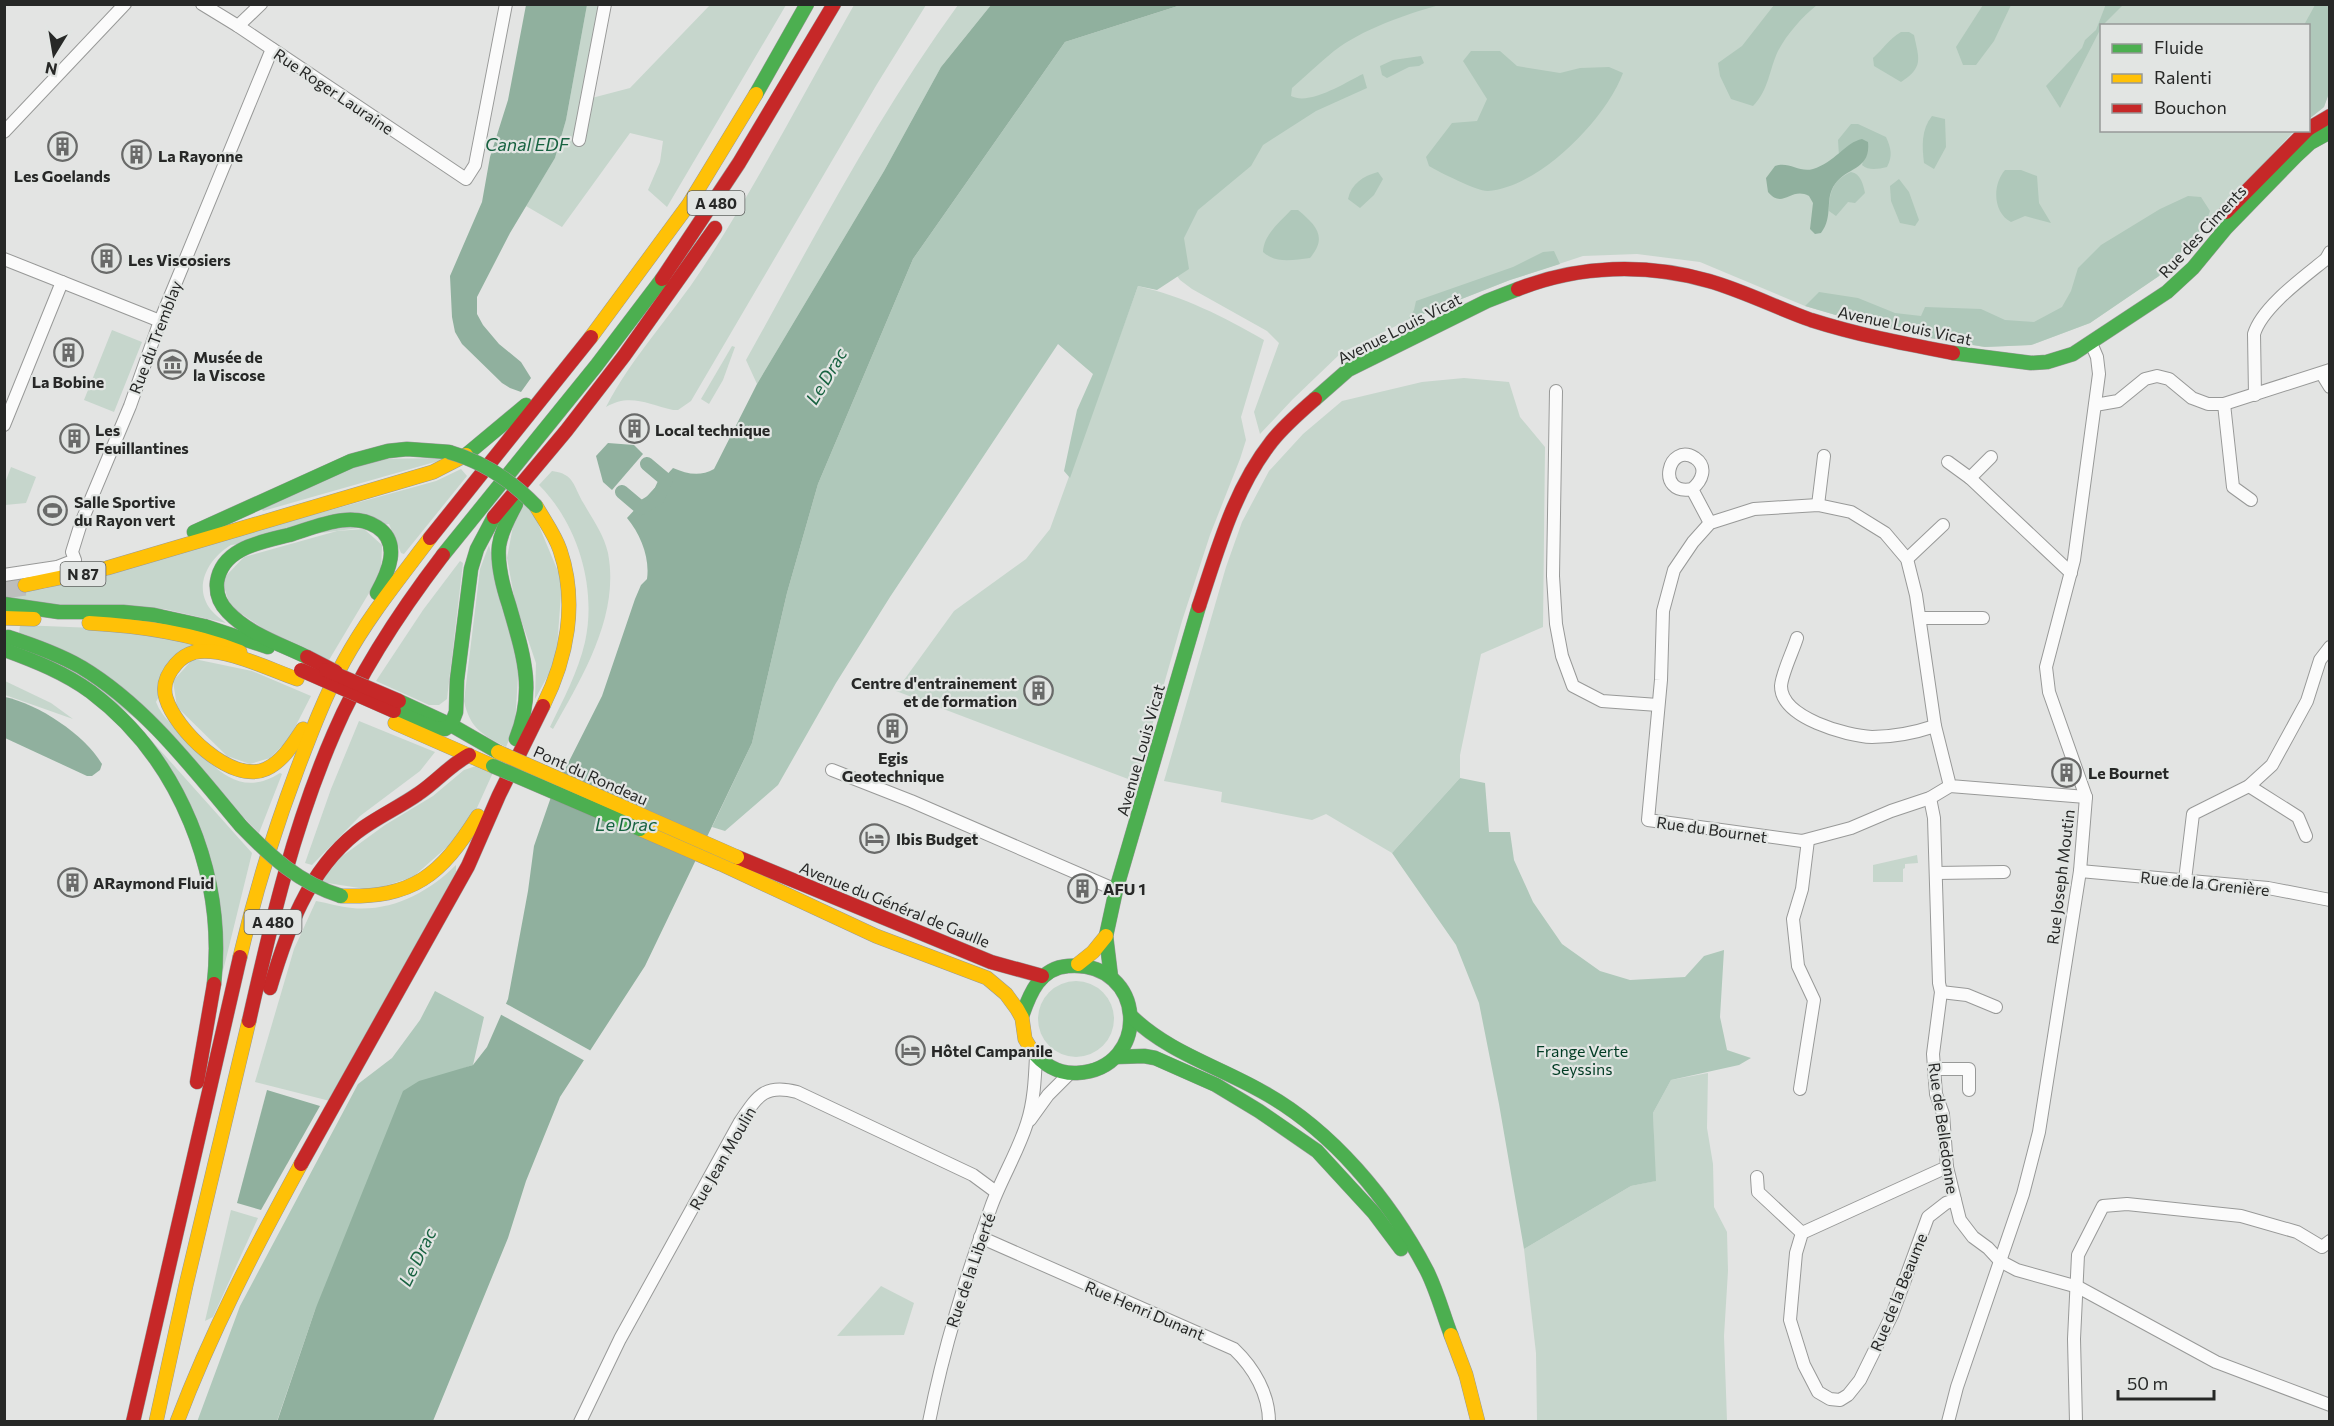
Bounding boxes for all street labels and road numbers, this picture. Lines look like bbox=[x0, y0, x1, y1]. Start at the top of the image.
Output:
street label: Rue Roger Lauraine bbox=[271, 44, 397, 138]
street label: Rue des Ciments bbox=[2154, 181, 2250, 281]
road number: A 480 bbox=[688, 191, 744, 215]
street label: Rue du Tremblay bbox=[125, 278, 185, 396]
street label: Avenue Louis Vicat bbox=[1334, 288, 1464, 367]
street label: Avenue Louis Vicat bbox=[1836, 302, 1974, 349]
road number: N 87 bbox=[60, 562, 106, 586]
street label: Avenue Louis Vicat bbox=[1112, 681, 1168, 818]
street label: Pont du Rondeau bbox=[531, 741, 651, 809]
street label: Rue Joseph Moutin bbox=[2042, 808, 2078, 946]
street label: Rue du Bournet bbox=[1655, 812, 1769, 846]
street label: Avenue du Général de Gaulle bbox=[797, 857, 993, 951]
street label: Rue de la Grenière bbox=[2139, 867, 2271, 899]
road number: A 480 bbox=[244, 910, 302, 934]
street label: Rue de Belledonne bbox=[1925, 1061, 1963, 1195]
street label: Rue Jean Moulin bbox=[685, 1103, 759, 1213]
street label: Rue de la Liberté bbox=[942, 1210, 998, 1330]
street label: Rue de la Beaume bbox=[1866, 1230, 1930, 1354]
street label: Rue Henri Dunant bbox=[1082, 1276, 1208, 1344]

